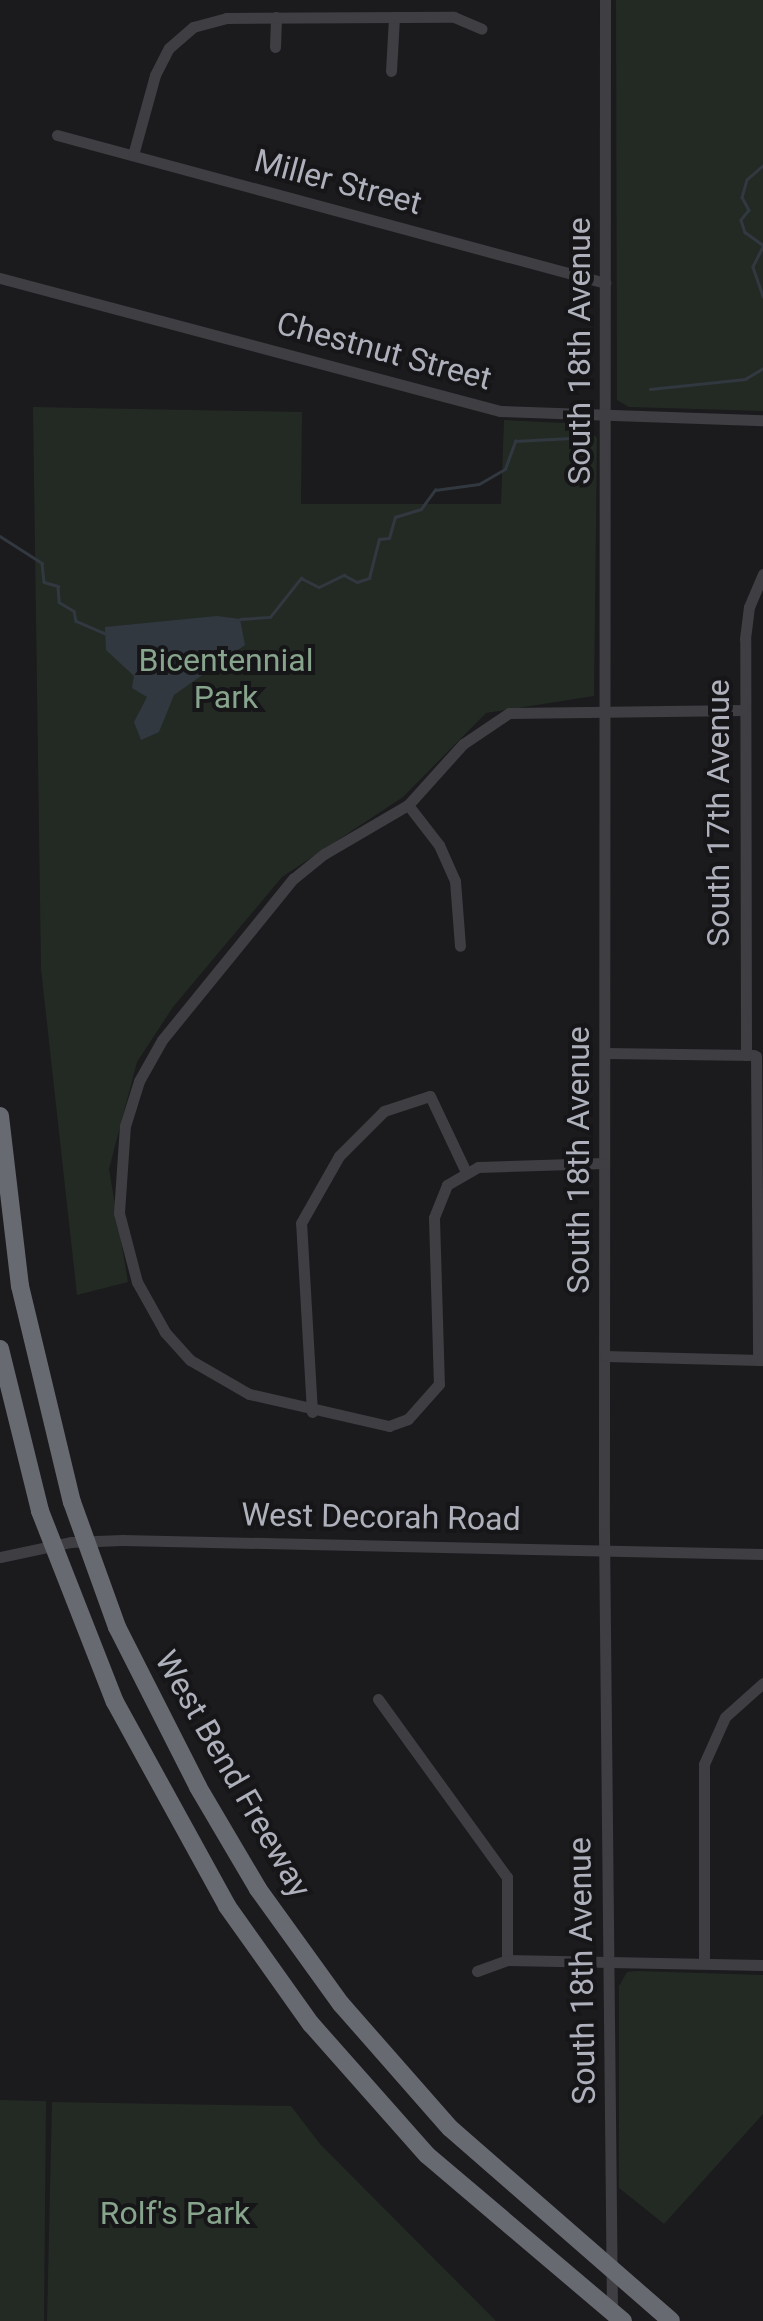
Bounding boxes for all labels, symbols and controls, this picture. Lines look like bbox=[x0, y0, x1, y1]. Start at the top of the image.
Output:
street label: Miller Street bbox=[250, 141, 426, 223]
street label: South 18th Avenue bbox=[560, 217, 598, 485]
street label: Chestnut Street bbox=[273, 304, 495, 398]
park label: Bicentennial Park bbox=[139, 642, 313, 717]
street label: South 17th Avenue bbox=[699, 679, 737, 947]
street label: South 18th Avenue bbox=[559, 1026, 597, 1294]
street label: West Decorah Road bbox=[241, 1495, 521, 1539]
street label: West Bend Freeway bbox=[147, 1644, 319, 1904]
street label: South 18th Avenue bbox=[560, 1837, 604, 2105]
park label: Rolf's Park bbox=[100, 2194, 250, 2232]

